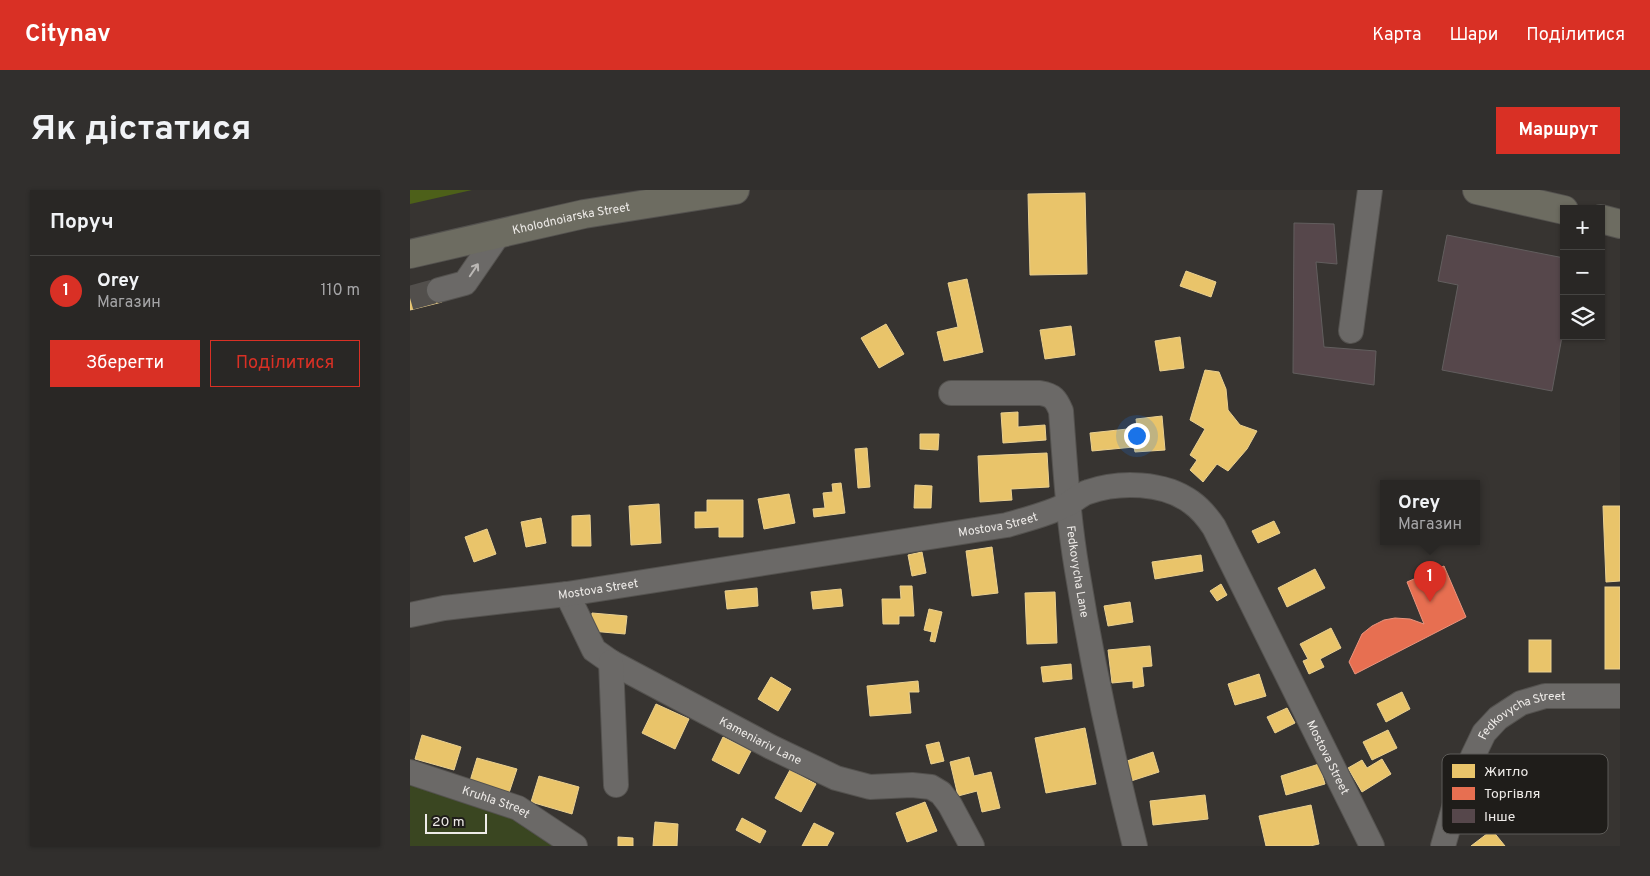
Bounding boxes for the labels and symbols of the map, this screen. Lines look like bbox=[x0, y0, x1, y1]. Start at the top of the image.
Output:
street label: Kholodnoiarska Street bbox=[511, 200, 631, 239]
one-way arrow bbox=[469, 263, 479, 277]
your location bbox=[1124, 423, 1150, 449]
street label: Mostova Street bbox=[957, 509, 1040, 542]
street label: Fedkovycha Lane bbox=[1062, 525, 1092, 619]
pin: 1 bbox=[1414, 561, 1446, 602]
street label: Mostova Street bbox=[557, 576, 640, 604]
street label: Fedkovycha Street bbox=[1475, 689, 1565, 743]
street label: Kameniariv Lane bbox=[716, 714, 804, 769]
street label: Mostova Street bbox=[1302, 718, 1352, 797]
legend bbox=[1442, 754, 1608, 834]
text: Житло bbox=[1484, 764, 1528, 781]
street label: Kruhla Street bbox=[460, 783, 533, 823]
text: Торгівля bbox=[1484, 786, 1541, 803]
text: Інше bbox=[1484, 809, 1515, 826]
scale bar bbox=[425, 811, 488, 834]

